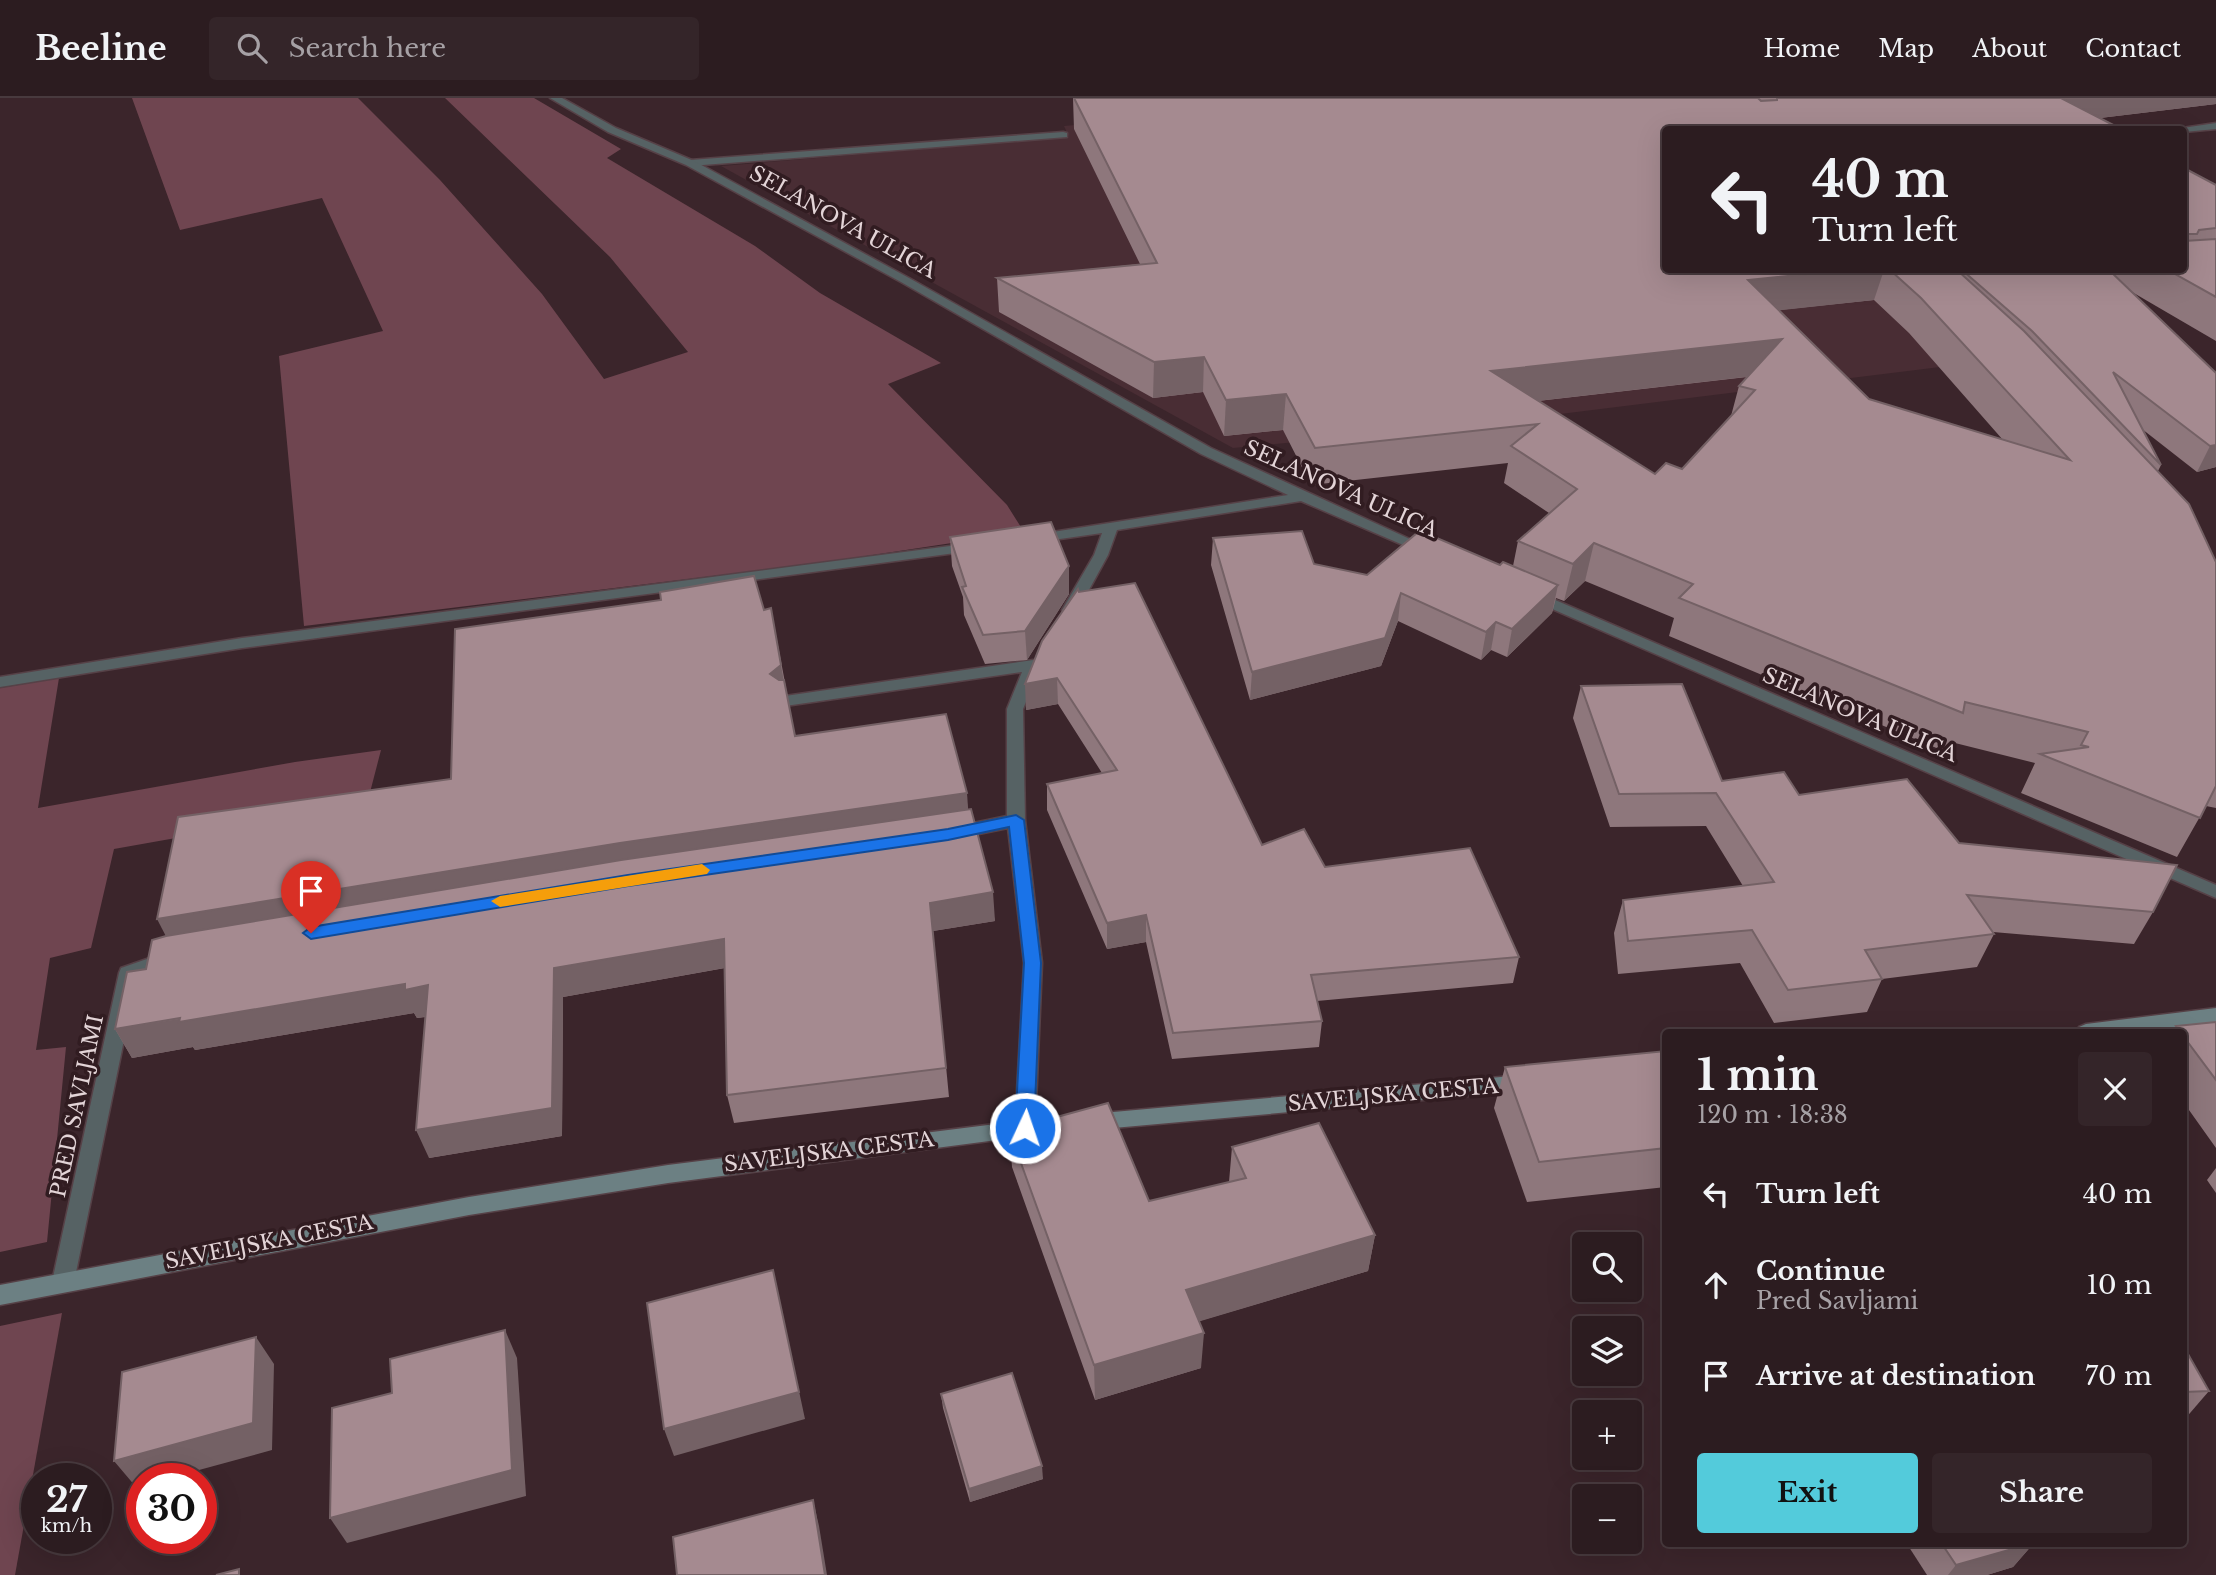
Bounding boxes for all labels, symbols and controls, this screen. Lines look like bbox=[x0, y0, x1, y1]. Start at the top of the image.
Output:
search box bbox=[209, 17, 699, 80]
text: Beeline bbox=[35, 28, 167, 69]
icon: search bbox=[233, 29, 271, 67]
text: Search here bbox=[289, 32, 446, 64]
text: Home bbox=[1764, 34, 1840, 63]
text: Map bbox=[1878, 34, 1934, 63]
text: About bbox=[1972, 34, 2047, 63]
text: Contact bbox=[2085, 34, 2181, 63]
text: 40 m bbox=[1812, 149, 1949, 210]
icon: left bbox=[1697, 154, 1788, 245]
street label: SELANOVA ULICA bbox=[745, 160, 942, 284]
text: Turn left bbox=[1812, 210, 1958, 250]
street label: SELANOVA ULICA bbox=[1240, 435, 1443, 544]
street label: SELANOVA ULICA bbox=[1759, 662, 1962, 768]
pin bbox=[281, 861, 341, 933]
icon: arrive bbox=[292, 872, 330, 910]
street label: PRED SAVLJAMI bbox=[45, 1012, 109, 1200]
text: 1 min bbox=[1697, 1049, 1819, 1101]
button: close bbox=[2078, 1052, 2152, 1126]
street label: SAVELJSKA CESTA bbox=[1287, 1073, 1500, 1117]
position arrow bbox=[988, 1091, 1062, 1165]
text: 120 m · 18:38 bbox=[1697, 1101, 1848, 1129]
street label: SAVELJSKA CESTA bbox=[723, 1126, 936, 1178]
icon: left bbox=[1697, 1175, 1735, 1213]
text: Turn left bbox=[1756, 1178, 1880, 1210]
text: 40 m bbox=[2083, 1178, 2152, 1210]
street label: SAVELJSKA CESTA bbox=[163, 1209, 376, 1275]
map controls bbox=[1572, 1232, 1642, 1554]
button: search bbox=[1572, 1232, 1642, 1302]
text: Continue bbox=[1756, 1255, 1885, 1287]
icon: ahead bbox=[1697, 1266, 1735, 1304]
text: 10 m bbox=[2086, 1269, 2152, 1301]
text: Pred Savljami bbox=[1756, 1287, 1918, 1315]
button: layers bbox=[1572, 1316, 1642, 1386]
icon: arrive bbox=[1697, 1357, 1735, 1395]
text: Arrive at destination bbox=[1756, 1360, 2036, 1392]
text: 70 m bbox=[2085, 1360, 2152, 1392]
button: + bbox=[1572, 1400, 1642, 1470]
button: Exit bbox=[1697, 1453, 1918, 1533]
button: Share bbox=[1932, 1453, 2152, 1533]
speed limit sign: 30 bbox=[126, 1463, 217, 1554]
text: 27 bbox=[46, 1478, 87, 1521]
button: − bbox=[1572, 1484, 1642, 1554]
text: km/h bbox=[41, 1515, 92, 1537]

